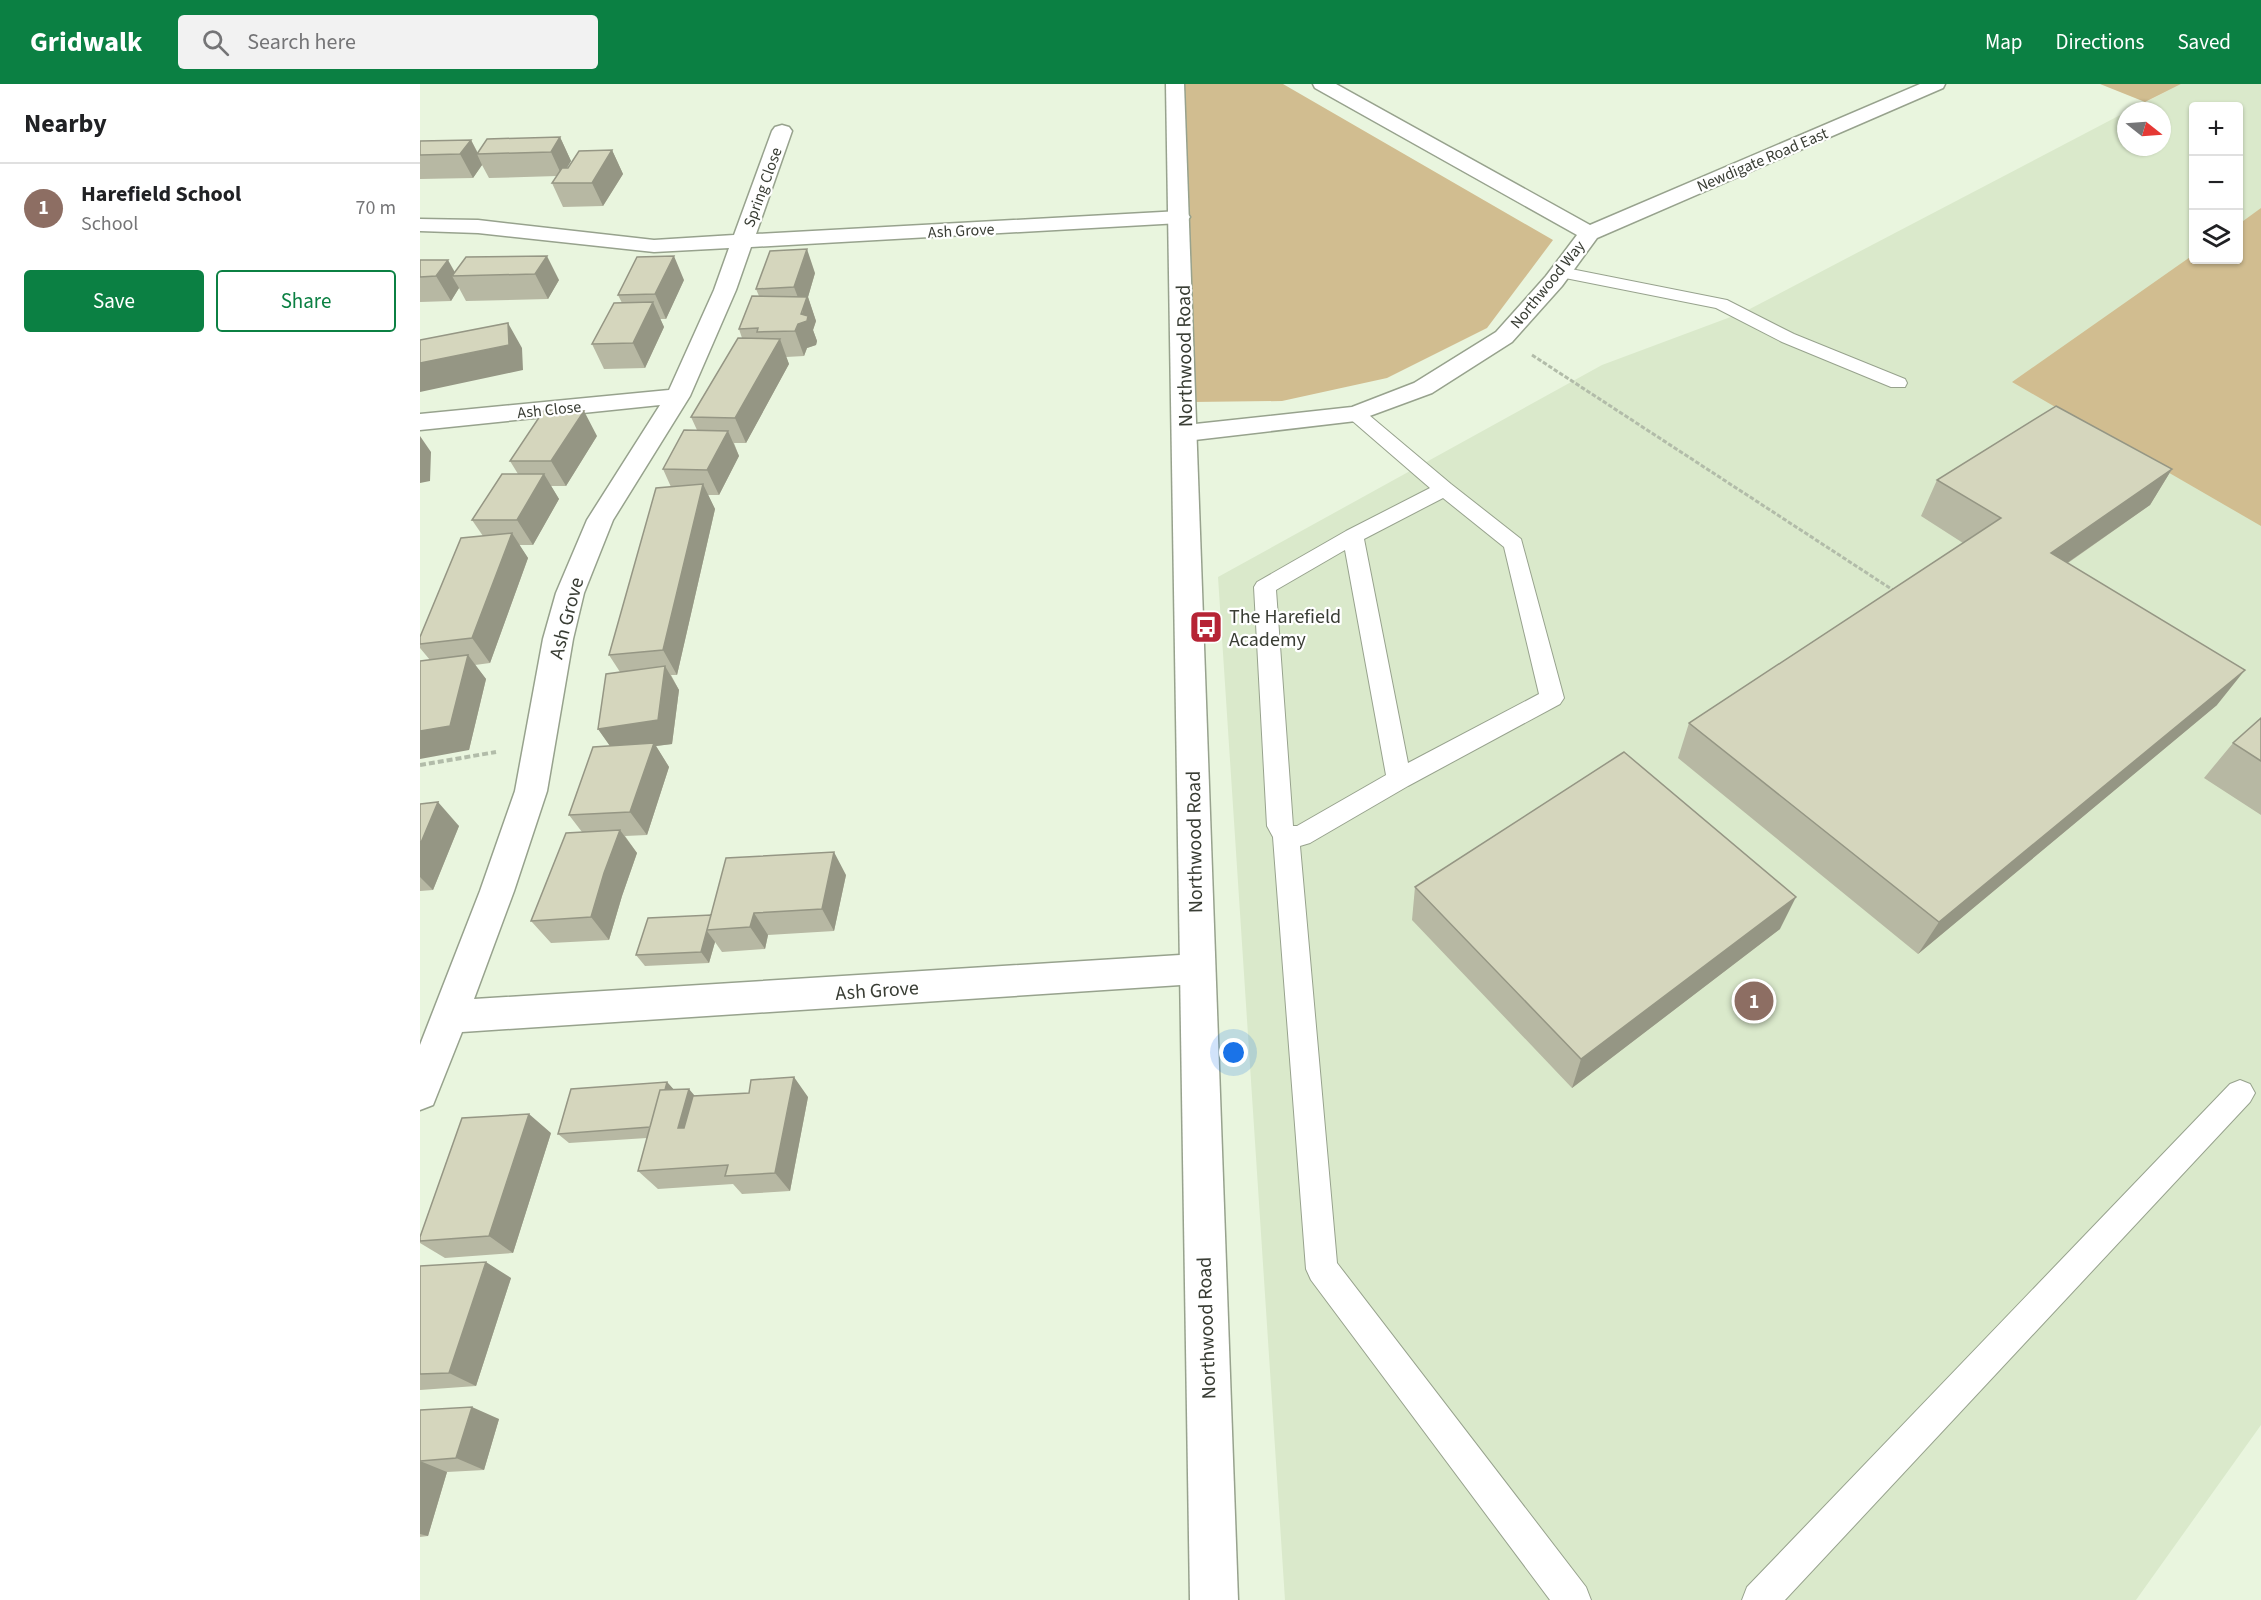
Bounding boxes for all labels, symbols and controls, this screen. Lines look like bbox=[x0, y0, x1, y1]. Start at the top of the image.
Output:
search box bbox=[178, 15, 598, 69]
text: Gridwalk bbox=[30, 22, 142, 62]
icon: search bbox=[199, 26, 232, 59]
text: Search here bbox=[247, 26, 356, 58]
text: Map bbox=[1985, 27, 2023, 57]
text: Directions bbox=[2056, 27, 2144, 57]
text: Saved bbox=[2177, 27, 2231, 57]
north arrow bbox=[2117, 102, 2171, 156]
map controls bbox=[2189, 102, 2243, 264]
button: + bbox=[2189, 102, 2243, 156]
text: Nearby bbox=[24, 105, 107, 142]
street label: Newdigate Road East bbox=[1693, 122, 1832, 197]
street label: Spring Close bbox=[738, 144, 788, 230]
button: − bbox=[2189, 156, 2243, 210]
text: Harefield School bbox=[81, 178, 241, 210]
text: 1 bbox=[38, 194, 49, 222]
text: 70 m bbox=[356, 194, 396, 222]
text: School bbox=[81, 210, 138, 238]
button: layers bbox=[2189, 210, 2243, 264]
street label: Ash Grove bbox=[927, 218, 995, 244]
street label: Northwood Way bbox=[1505, 236, 1590, 333]
button: Save bbox=[24, 270, 204, 332]
button: Share bbox=[216, 270, 396, 332]
street label: Northwood Road bbox=[1170, 285, 1200, 427]
street label: Ash Close bbox=[516, 396, 582, 424]
street label: Ash Grove bbox=[543, 574, 591, 662]
place label: The Harefield Academy bbox=[1229, 603, 1341, 654]
bus stop icon: The Harefield Academy bbox=[1188, 609, 1224, 645]
street label: Northwood Road bbox=[1180, 771, 1210, 913]
street label: Ash Grove bbox=[834, 974, 920, 1008]
pin: 1 bbox=[1734, 978, 1774, 1024]
your location bbox=[1219, 1038, 1248, 1067]
street label: Northwood Road bbox=[1191, 1256, 1223, 1400]

